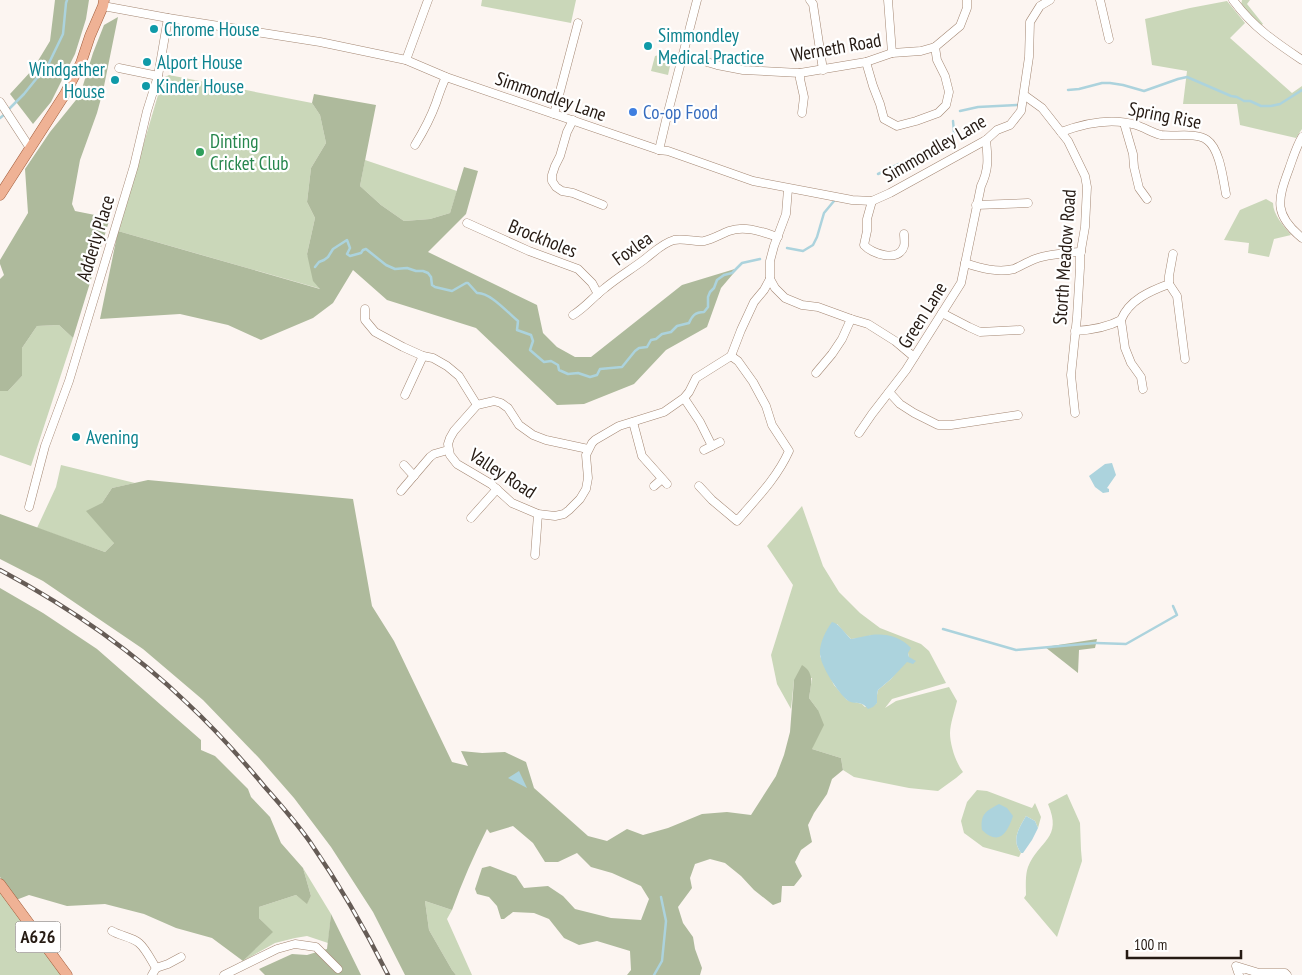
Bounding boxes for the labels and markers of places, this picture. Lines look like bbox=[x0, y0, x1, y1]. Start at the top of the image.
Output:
place label: Chrome House bbox=[164, 17, 260, 41]
marker: Chrome House bbox=[148, 23, 160, 35]
place label: Simmondley Medical Practice bbox=[658, 23, 765, 69]
marker: Simmondley Medical Practice bbox=[642, 40, 654, 52]
place label: Alport House bbox=[157, 50, 243, 74]
marker: Alport House bbox=[141, 56, 153, 68]
place label: Windgather House bbox=[29, 57, 106, 103]
marker: Windgather House bbox=[109, 74, 121, 86]
place label: Kinder House bbox=[156, 74, 244, 98]
marker: Kinder House bbox=[140, 80, 152, 92]
place label: Co-op Food bbox=[643, 100, 718, 124]
marker: Co-op Food bbox=[627, 106, 639, 118]
place label: Dinting Cricket Club bbox=[210, 129, 288, 175]
marker: Dinting Cricket Club bbox=[194, 146, 206, 158]
place label: Avening bbox=[86, 425, 139, 449]
marker: Avening bbox=[70, 431, 82, 443]

